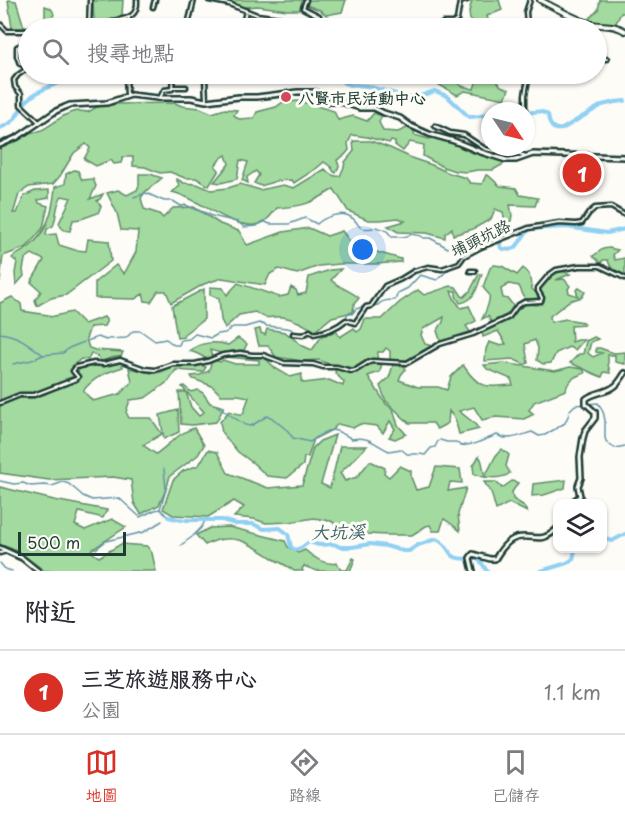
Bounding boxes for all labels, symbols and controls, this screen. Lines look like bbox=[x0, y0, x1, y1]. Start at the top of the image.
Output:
search box bbox=[18, 18, 607, 84]
icon: search bbox=[39, 35, 72, 68]
text: 搜尋地點 bbox=[87, 35, 175, 68]
place label: 八賢市民活動中心 bbox=[298, 85, 426, 109]
marker: 八賢市民活動中心 bbox=[279, 90, 293, 104]
north arrow bbox=[481, 102, 535, 156]
pin: 1 bbox=[562, 150, 602, 195]
street label: 埔頭坑路 bbox=[446, 212, 514, 262]
your location bbox=[348, 235, 377, 264]
map controls bbox=[553, 499, 607, 553]
button: layers bbox=[553, 499, 607, 553]
water label: 大坑溪 bbox=[311, 517, 366, 545]
scale bar bbox=[18, 529, 126, 556]
text: 500 m bbox=[27, 530, 80, 554]
text: 附近 bbox=[24, 591, 76, 630]
text: 三芝旅遊服務中心 bbox=[81, 661, 257, 694]
text: 1 bbox=[39, 677, 48, 707]
text: 1.1 km bbox=[544, 677, 601, 707]
text: 公園 bbox=[81, 694, 121, 724]
tab: 地圖 bbox=[85, 746, 118, 806]
tab: 路線 bbox=[288, 746, 321, 806]
tab: 已儲存 bbox=[492, 746, 540, 806]

